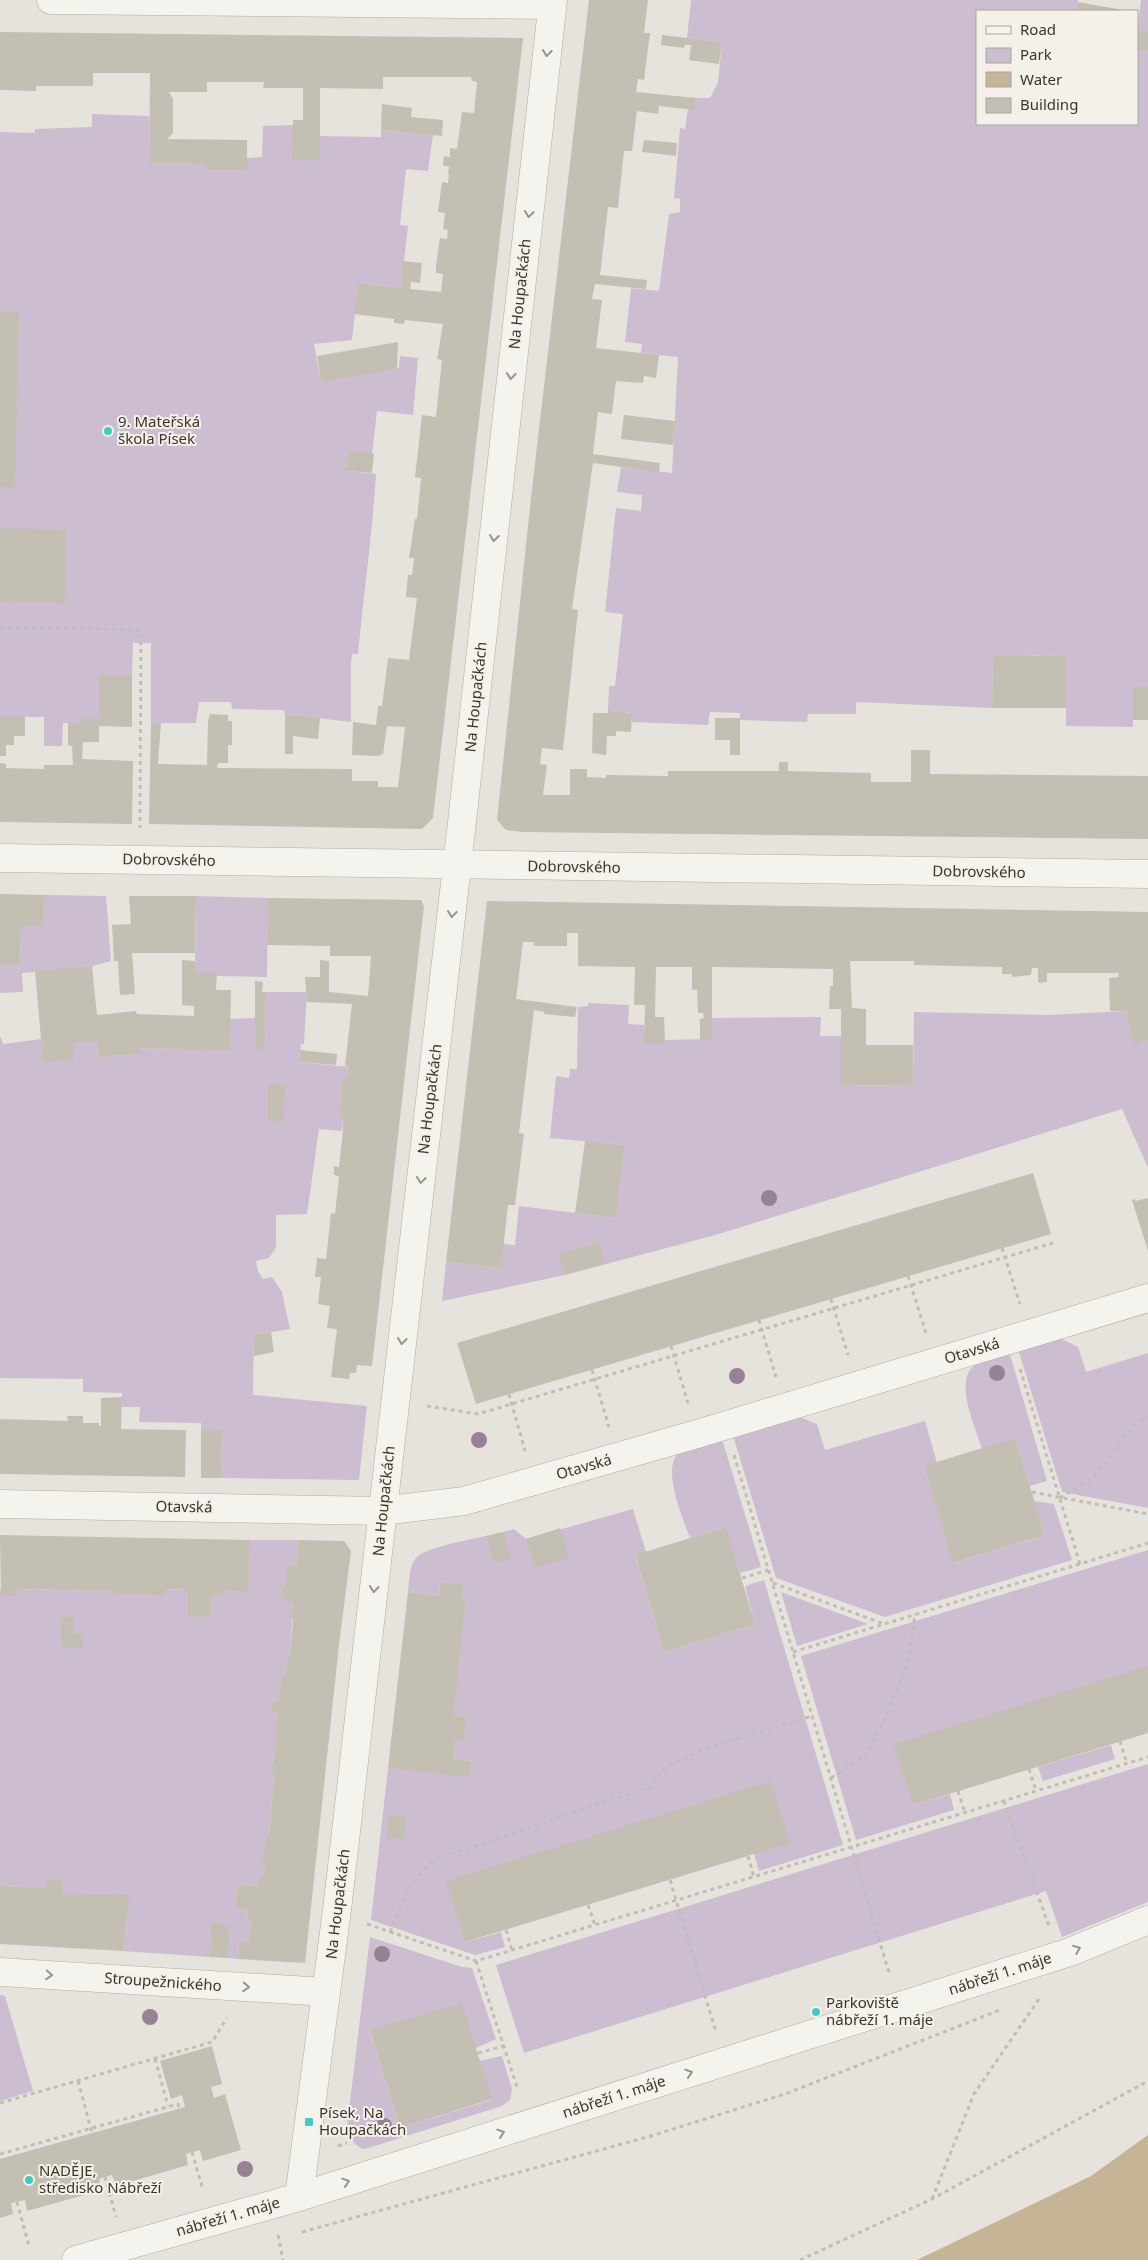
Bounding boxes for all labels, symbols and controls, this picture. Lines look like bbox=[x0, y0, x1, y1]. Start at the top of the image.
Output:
legend bbox=[976, 10, 1138, 125]
text: Road bbox=[1020, 19, 1056, 39]
text: Park bbox=[1020, 44, 1052, 64]
one-way arrow bbox=[542, 49, 553, 57]
text: Water bbox=[1020, 69, 1062, 89]
text: Building bbox=[1020, 94, 1078, 114]
one-way arrow bbox=[524, 211, 535, 219]
street label: Na Houpačkách bbox=[503, 238, 535, 350]
one-way arrow bbox=[506, 372, 517, 380]
place label: 9. Mateřská škola Písek bbox=[118, 411, 200, 448]
marker: 9. Mateřská škola Písek bbox=[102, 425, 114, 437]
one-way arrow bbox=[489, 534, 500, 542]
street label: Na Houpačkách bbox=[459, 641, 491, 753]
street label: Dobrovského bbox=[122, 848, 216, 870]
street label: Dobrovského bbox=[527, 855, 621, 877]
street label: Dobrovského bbox=[932, 860, 1026, 882]
one-way arrow bbox=[447, 910, 458, 918]
street label: Na Houpačkách bbox=[412, 1043, 446, 1155]
one-way arrow bbox=[416, 1176, 427, 1184]
street label: Otavská bbox=[942, 1332, 1002, 1368]
one-way arrow bbox=[397, 1337, 408, 1345]
street label: Na Houpačkách bbox=[367, 1445, 399, 1557]
street label: Otavská bbox=[554, 1449, 614, 1483]
street label: Otavská bbox=[155, 1496, 213, 1516]
one-way arrow bbox=[369, 1586, 380, 1594]
street label: Na Houpačkách bbox=[320, 1848, 354, 1960]
one-way arrow bbox=[1072, 1945, 1081, 1955]
street label: nábřeží 1. máje bbox=[946, 1947, 1054, 1999]
street label: Stroupežnického bbox=[104, 1967, 222, 1995]
one-way arrow bbox=[45, 1969, 53, 1980]
one-way arrow bbox=[242, 1982, 250, 1993]
place label: Parkoviště nábřeží 1. máje bbox=[826, 1992, 933, 2029]
marker: Parkoviště nábřeží 1. máje bbox=[810, 2006, 822, 2018]
one-way arrow bbox=[684, 2069, 693, 2079]
street label: nábřeží 1. máje bbox=[560, 2070, 668, 2122]
place label: Písek, Na Houpačkách bbox=[319, 2102, 406, 2139]
marker: Písek, Na Houpačkách bbox=[303, 2116, 315, 2128]
one-way arrow bbox=[496, 2128, 504, 2138]
place label: NADĚJE, středisko Nábřeží bbox=[39, 2160, 163, 2197]
marker: NADĚJE, středisko Nábřeží bbox=[23, 2174, 35, 2186]
one-way arrow bbox=[341, 2178, 350, 2188]
street label: nábřeží 1. máje bbox=[173, 2192, 282, 2240]

